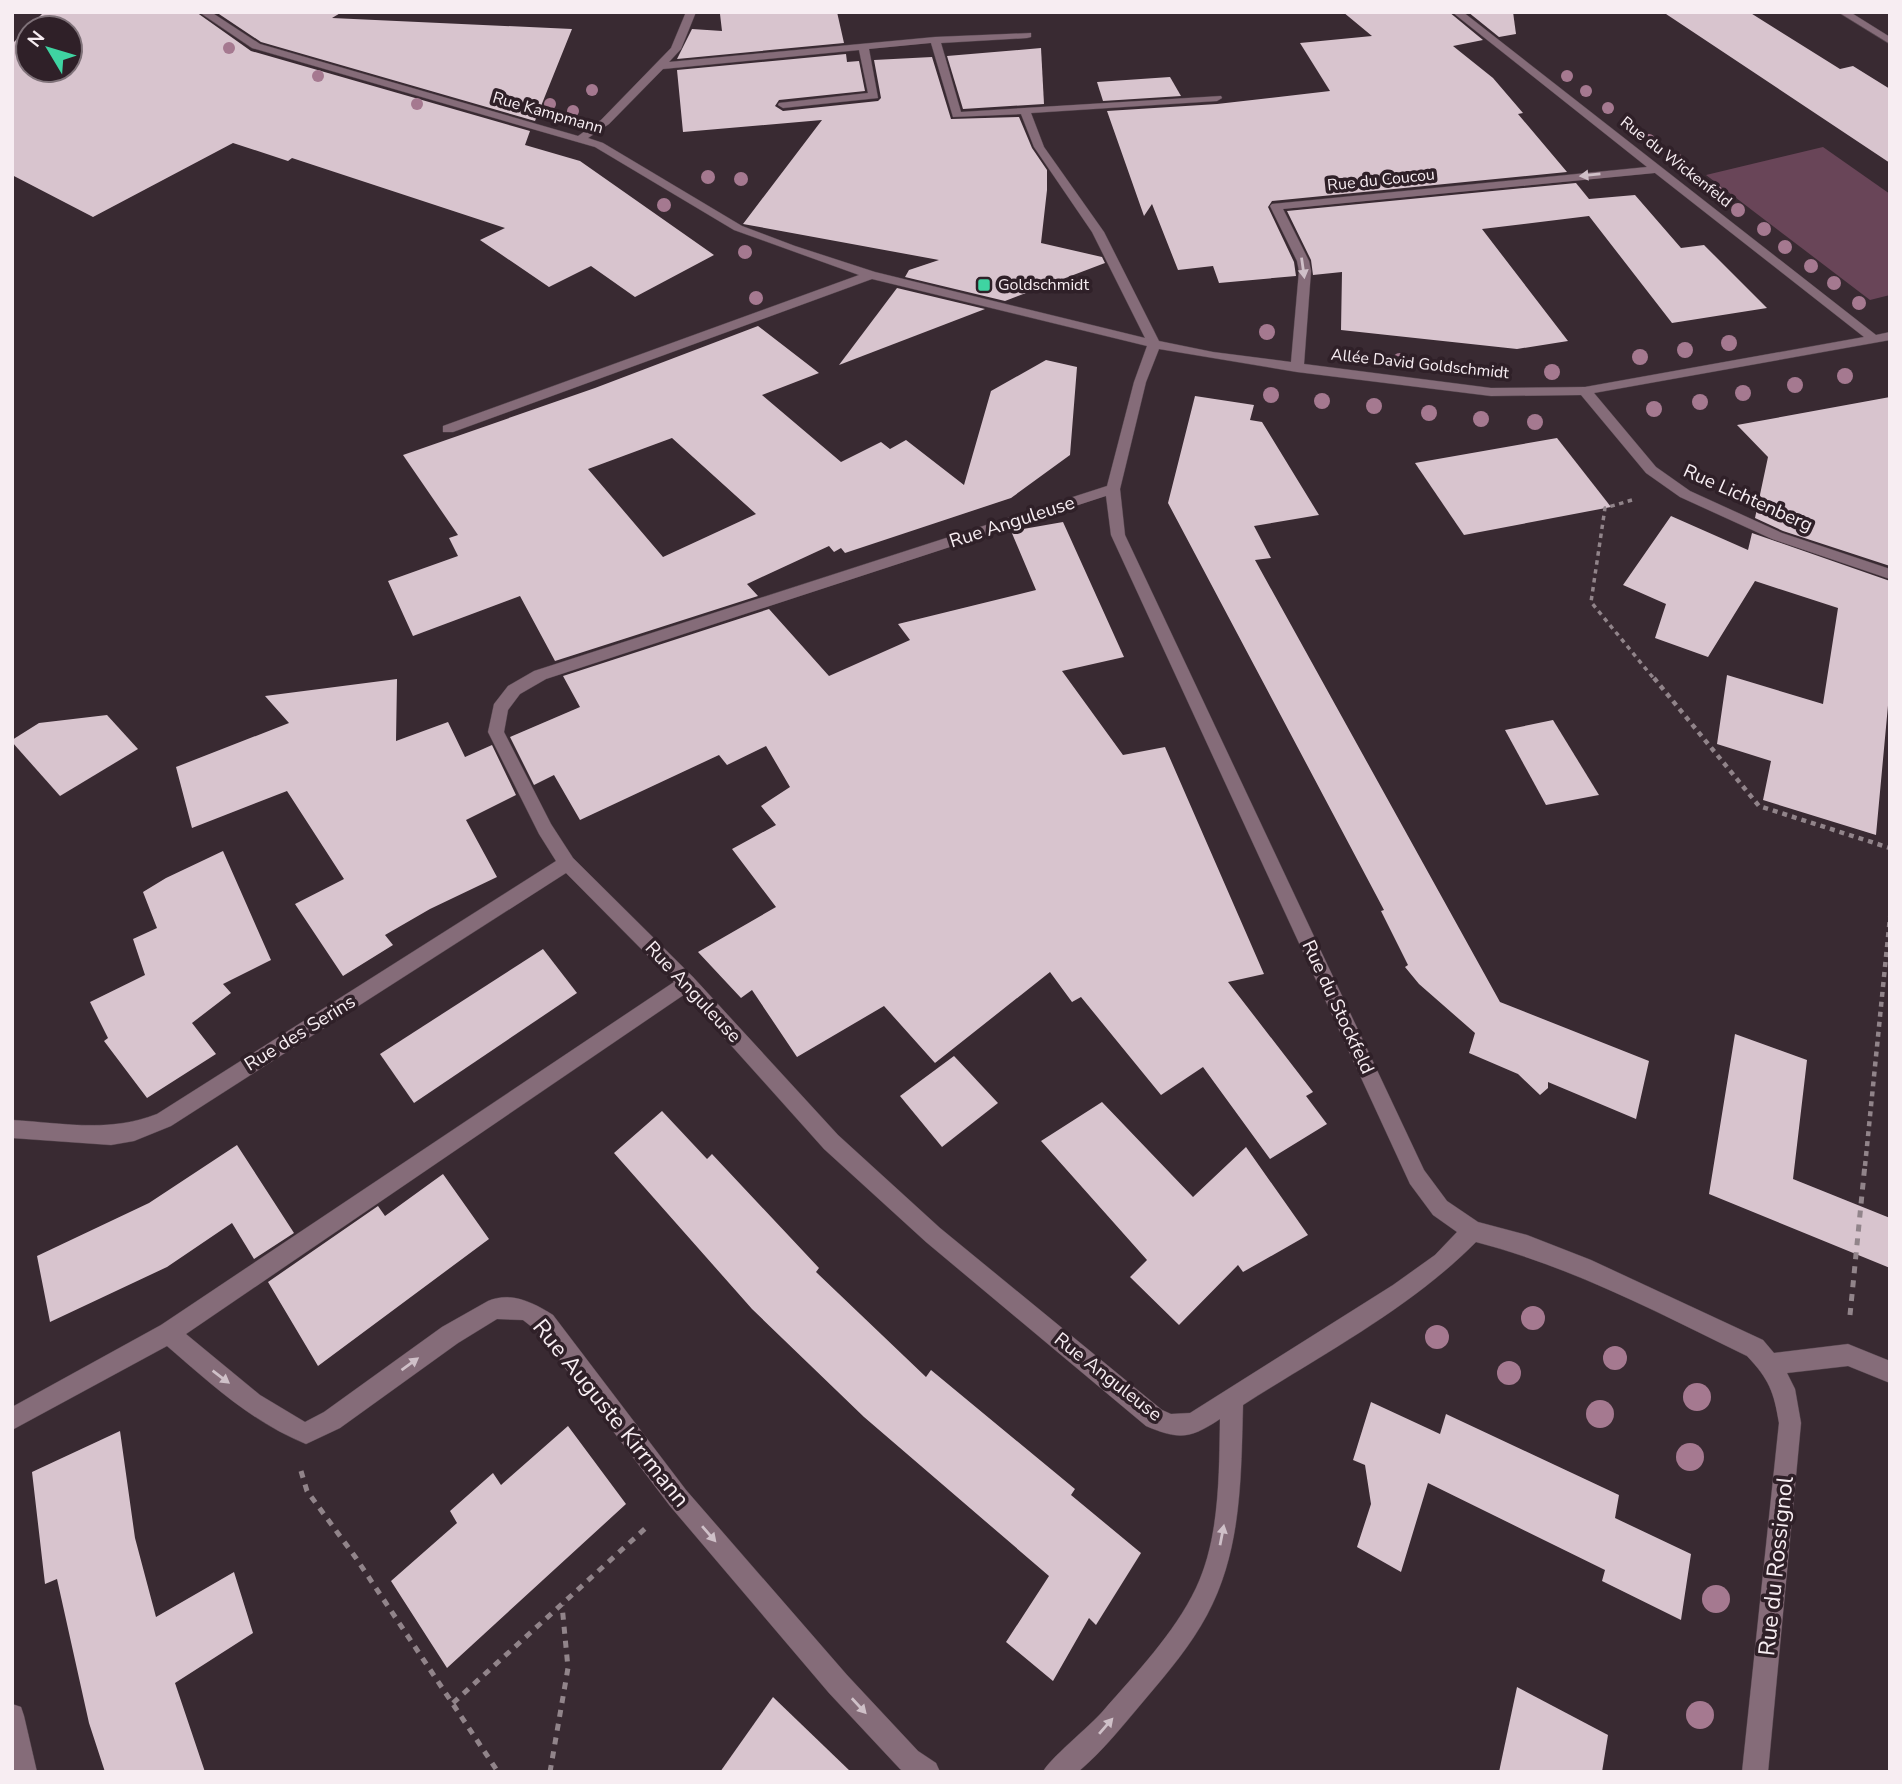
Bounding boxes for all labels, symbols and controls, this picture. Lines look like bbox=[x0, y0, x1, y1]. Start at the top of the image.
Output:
north arrow bbox=[14, 14, 84, 84]
text: N bbox=[22, 26, 51, 53]
street label: Rue Kampmann bbox=[490, 87, 606, 139]
street label: Rue du Wickenfeld bbox=[1615, 111, 1737, 213]
street label: Rue du Coucou bbox=[1326, 163, 1436, 197]
one-way arrow bbox=[1579, 170, 1601, 181]
one-way arrow bbox=[1297, 257, 1308, 279]
place label: Goldschmidt bbox=[998, 274, 1089, 296]
marker: Goldschmidt bbox=[976, 277, 992, 293]
street label: Allée David Goldschmidt bbox=[1330, 344, 1510, 384]
street label: Rue Lichtenberg bbox=[1679, 458, 1817, 538]
street label: Rue Anguleuse bbox=[946, 489, 1078, 555]
street label: Rue Anguleuse bbox=[639, 935, 747, 1049]
street label: Rue du Stockfeld bbox=[1296, 936, 1380, 1078]
street label: Rue des Serins bbox=[239, 988, 361, 1078]
street label: Rue Auguste Kirrmann bbox=[525, 1312, 697, 1514]
street label: Rue Anguleuse bbox=[1049, 1327, 1167, 1427]
one-way arrow bbox=[401, 1357, 419, 1371]
one-way arrow bbox=[212, 1370, 230, 1384]
street label: Rue du Rossignol bbox=[1751, 1475, 1801, 1657]
one-way arrow bbox=[1216, 1524, 1227, 1546]
one-way arrow bbox=[701, 1525, 717, 1543]
one-way arrow bbox=[850, 1697, 866, 1714]
one-way arrow bbox=[1098, 1717, 1114, 1735]

